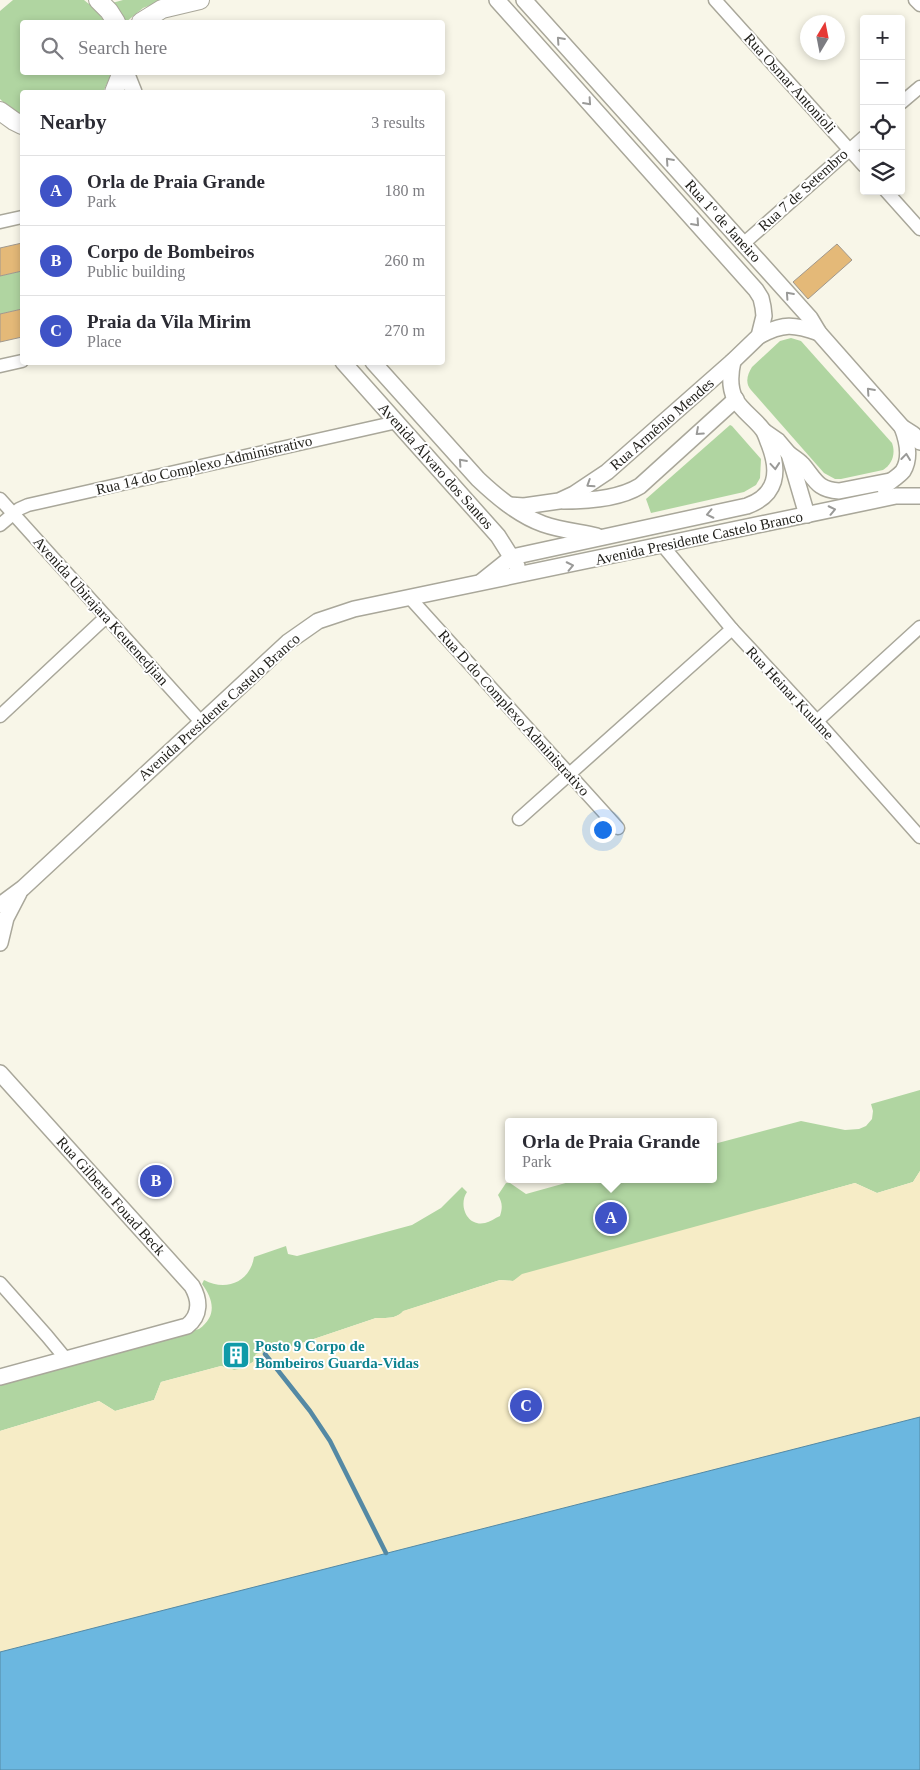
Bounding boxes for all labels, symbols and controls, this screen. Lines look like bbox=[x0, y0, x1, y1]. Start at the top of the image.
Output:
north arrow bbox=[800, 15, 845, 60]
map controls bbox=[860, 15, 905, 195]
button: + bbox=[860, 15, 905, 60]
search box bbox=[20, 20, 445, 75]
street label: Rua Osmar Antonioli bbox=[741, 30, 839, 136]
icon: search bbox=[38, 34, 66, 62]
text: Search here bbox=[78, 37, 167, 58]
one-way arrow bbox=[557, 37, 566, 46]
button: − bbox=[860, 60, 905, 105]
one-way arrow bbox=[582, 96, 591, 105]
button: locate bbox=[860, 105, 905, 150]
text: Nearby bbox=[40, 110, 107, 134]
text: 3 results bbox=[371, 114, 425, 131]
street label: Rua 7 de Setembro bbox=[755, 146, 851, 234]
button: layers bbox=[860, 150, 905, 195]
one-way arrow bbox=[665, 158, 674, 167]
text: Orla de Praia Grande bbox=[87, 171, 265, 192]
street label: Rua 1º de Janeiro bbox=[682, 177, 764, 265]
text: A bbox=[50, 182, 62, 199]
text: 180 m bbox=[385, 182, 425, 199]
text: Park bbox=[87, 193, 116, 210]
one-way arrow bbox=[690, 217, 699, 226]
text: Corpo de Bombeiros bbox=[87, 241, 254, 262]
text: B bbox=[51, 252, 61, 269]
text: 260 m bbox=[385, 252, 425, 269]
text: Public building bbox=[87, 263, 185, 280]
one-way arrow bbox=[786, 291, 795, 300]
text: Praia da Vila Mirim bbox=[87, 311, 251, 332]
text: C bbox=[50, 322, 62, 339]
text: 270 m bbox=[385, 322, 425, 339]
text: Place bbox=[87, 333, 122, 350]
street label: Rua Armênio Mendes bbox=[607, 375, 717, 473]
one-way arrow bbox=[866, 387, 875, 396]
street label: Avenida Álvaro dos Santos bbox=[375, 400, 497, 532]
one-way arrow bbox=[696, 426, 705, 435]
street label: Rua 14 do Complexo Administrativo bbox=[94, 432, 314, 498]
one-way arrow bbox=[900, 453, 911, 461]
one-way arrow bbox=[459, 458, 468, 467]
one-way arrow bbox=[769, 463, 780, 471]
one-way arrow bbox=[586, 478, 596, 487]
one-way arrow bbox=[827, 505, 836, 516]
street label: Avenida Presidente Castelo Branco bbox=[594, 508, 804, 568]
one-way arrow bbox=[705, 508, 714, 519]
street label: Avenida Ubirajara Keutenedjian bbox=[30, 534, 172, 689]
one-way arrow bbox=[566, 561, 574, 571]
street label: Rua D do Complexo Administrativo bbox=[435, 627, 593, 799]
street label: Avenida Presidente Castelo Branco bbox=[135, 630, 303, 784]
street label: Rua Heinar Kuulme bbox=[743, 643, 837, 743]
your location bbox=[590, 817, 616, 843]
popup bbox=[505, 1118, 717, 1183]
text: Orla de Praia Grande bbox=[522, 1131, 700, 1152]
street label: Rua Gilberto Fouad Beck bbox=[53, 1133, 169, 1259]
text: Park bbox=[522, 1153, 551, 1170]
pin: B bbox=[140, 1162, 172, 1200]
pin: A bbox=[595, 1199, 627, 1237]
place label: Posto 9 Corpo de Bombeiros Guarda-Vidas bbox=[255, 1338, 419, 1371]
building icon: Posto 9 Corpo de Bombeiros Guarda-Vidas bbox=[221, 1340, 251, 1370]
pin: C bbox=[510, 1387, 542, 1425]

